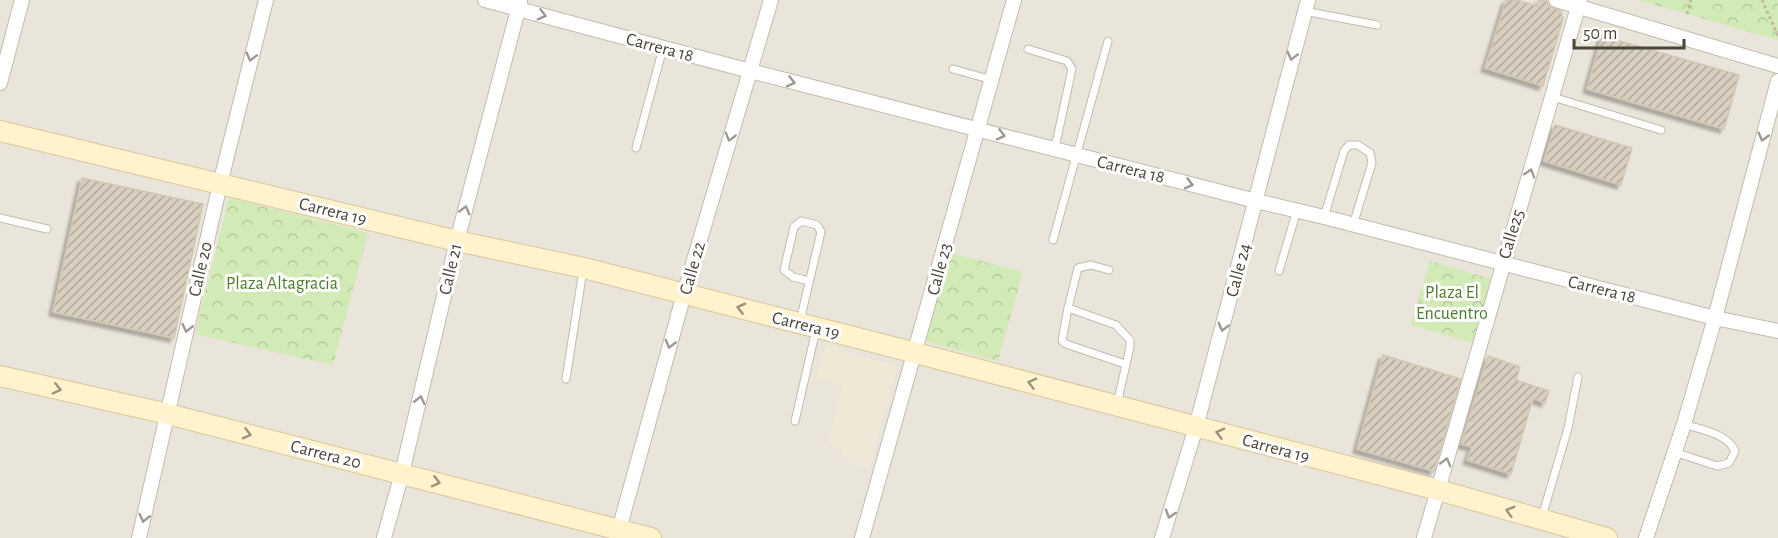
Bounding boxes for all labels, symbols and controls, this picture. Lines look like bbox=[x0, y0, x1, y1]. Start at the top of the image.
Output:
one-way arrow bbox=[536, 8, 547, 20]
scale bar bbox=[1574, 12, 1684, 50]
text: 50 m bbox=[1583, 25, 1617, 43]
street label: Carrera 18 bbox=[624, 30, 695, 66]
one-way arrow bbox=[1287, 51, 1300, 61]
one-way arrow bbox=[246, 52, 259, 62]
one-way arrow bbox=[786, 74, 796, 87]
one-way arrow bbox=[995, 127, 1005, 140]
one-way arrow bbox=[1758, 131, 1770, 142]
one-way arrow bbox=[725, 132, 738, 142]
street label: Carrera 18 bbox=[1095, 153, 1166, 187]
one-way arrow bbox=[1523, 169, 1535, 179]
one-way arrow bbox=[1183, 177, 1194, 189]
street label: Carrera 19 bbox=[297, 195, 368, 229]
one-way arrow bbox=[458, 206, 470, 216]
street label: Calle25 bbox=[1496, 207, 1528, 261]
street label: Calle 20 bbox=[186, 240, 216, 298]
street label: Calle 22 bbox=[677, 240, 709, 297]
street label: Calle 23 bbox=[924, 241, 956, 297]
street label: Calle 24 bbox=[1223, 241, 1255, 299]
street label: Calle 21 bbox=[436, 242, 466, 297]
street label: Carrera 18 bbox=[1566, 273, 1637, 307]
park label: Plaza Altagracia bbox=[226, 275, 338, 293]
park label: Plaza El Encuentro bbox=[1416, 284, 1488, 323]
one-way arrow bbox=[736, 303, 746, 316]
street label: Carrera 19 bbox=[770, 309, 841, 343]
one-way arrow bbox=[1217, 321, 1230, 331]
one-way arrow bbox=[181, 323, 194, 333]
one-way arrow bbox=[665, 339, 678, 349]
one-way arrow bbox=[1027, 378, 1037, 391]
one-way arrow bbox=[52, 381, 62, 394]
one-way arrow bbox=[412, 395, 425, 405]
one-way arrow bbox=[241, 427, 251, 440]
one-way arrow bbox=[1215, 428, 1225, 441]
street label: Carrera 19 bbox=[1240, 431, 1311, 467]
street label: Carrera 20 bbox=[289, 438, 363, 472]
one-way arrow bbox=[1439, 457, 1451, 468]
one-way arrow bbox=[430, 475, 440, 487]
one-way arrow bbox=[1505, 506, 1516, 518]
one-way arrow bbox=[1165, 508, 1177, 519]
one-way arrow bbox=[138, 513, 151, 523]

